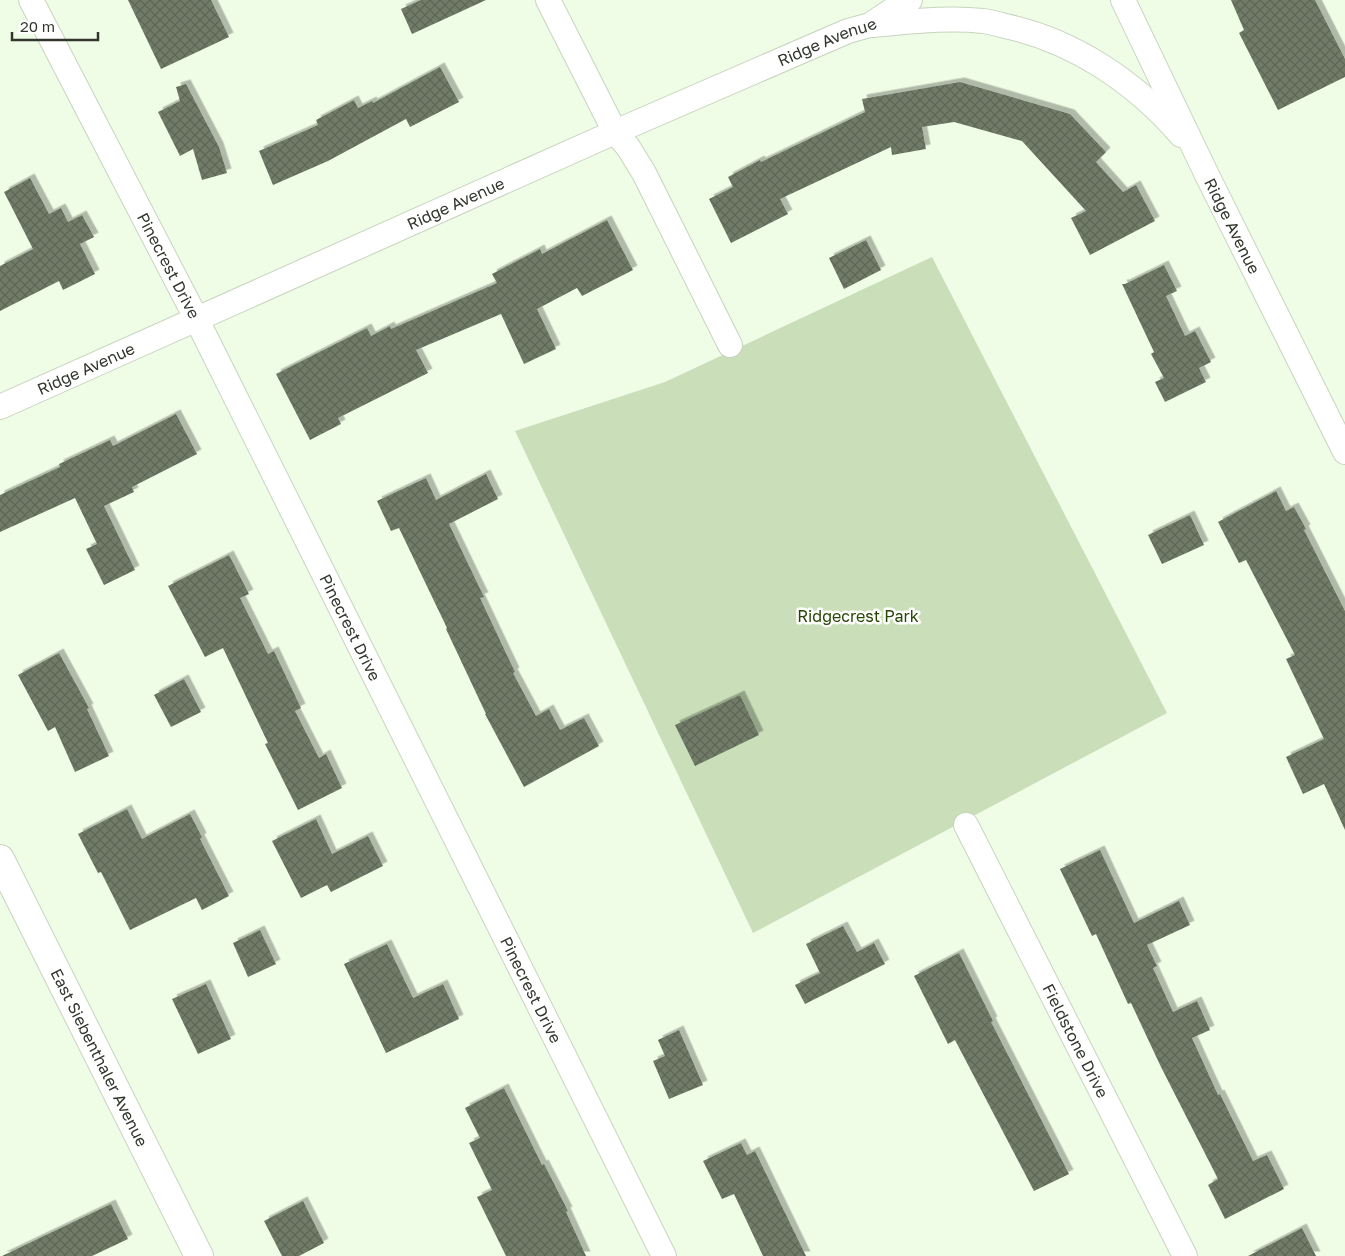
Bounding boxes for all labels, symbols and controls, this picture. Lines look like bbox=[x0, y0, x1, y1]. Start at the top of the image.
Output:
scale bar bbox=[12, 10, 99, 42]
street label: Ridge Avenue bbox=[774, 13, 880, 70]
text: 20 m bbox=[20, 17, 55, 35]
street label: Ridge Avenue bbox=[404, 173, 507, 234]
street label: Ridge Avenue bbox=[1200, 175, 1265, 277]
street label: Pinecrest Drive bbox=[133, 209, 204, 322]
street label: Ridge Avenue bbox=[34, 338, 138, 399]
street label: Pinecrest Drive bbox=[315, 571, 385, 684]
park label: Ridgecrest Park bbox=[797, 606, 919, 626]
street label: Pinecrest Drive bbox=[496, 933, 566, 1046]
street label: East Siebenthaler Avenue bbox=[47, 965, 152, 1150]
street label: Fieldstone Drive bbox=[1038, 980, 1113, 1101]

